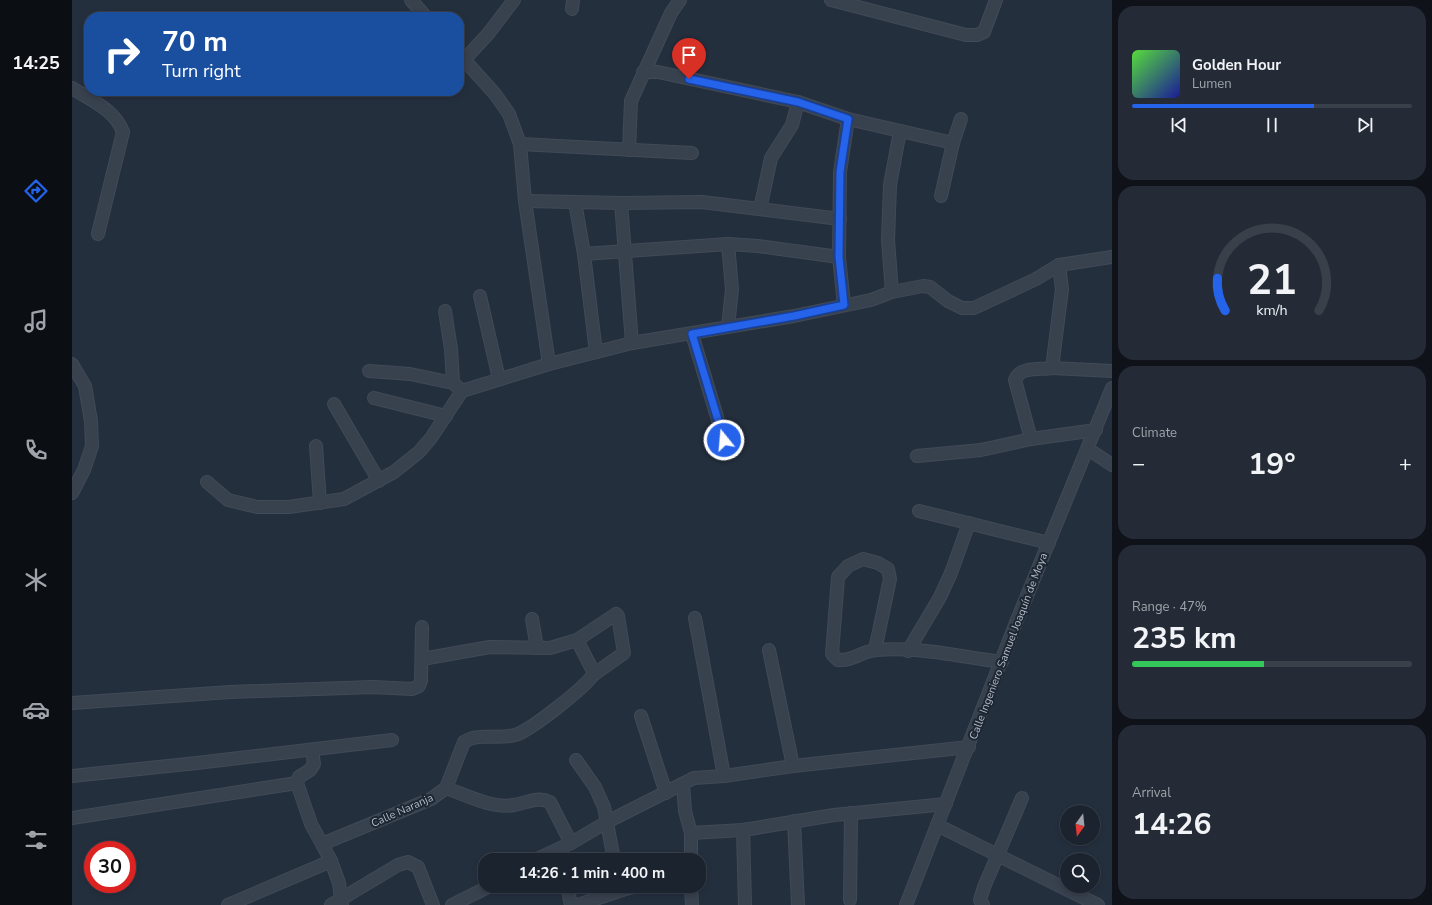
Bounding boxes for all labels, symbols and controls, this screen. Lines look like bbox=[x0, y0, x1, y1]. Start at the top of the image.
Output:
text: 70 m bbox=[162, 23, 228, 61]
icon: right bbox=[96, 28, 148, 80]
pin bbox=[672, 38, 706, 79]
icon: arrive bbox=[678, 44, 700, 66]
text: 14:25 bbox=[12, 51, 60, 75]
text: Golden Hour bbox=[1192, 55, 1281, 75]
text: Turn right bbox=[162, 59, 241, 83]
text: Lumen bbox=[1192, 75, 1232, 93]
icon: previous bbox=[1168, 114, 1190, 136]
icon: pause bbox=[1261, 114, 1283, 136]
icon: next bbox=[1354, 114, 1376, 136]
icon: directions bbox=[22, 177, 50, 205]
text: 21 bbox=[1247, 251, 1297, 308]
text: km/h bbox=[1256, 300, 1288, 319]
icon: music bbox=[22, 307, 50, 335]
position arrow bbox=[703, 419, 745, 461]
text: Climate bbox=[1132, 424, 1177, 442]
icon: phone bbox=[22, 436, 50, 464]
text: 19° bbox=[1248, 444, 1296, 485]
text: − bbox=[1132, 449, 1145, 479]
text: + bbox=[1399, 449, 1412, 479]
street label: Calle Ingeniero Samuel Joaquín de Moya bbox=[966, 551, 1051, 742]
icon: climate bbox=[22, 566, 50, 594]
text: Range · 47% bbox=[1132, 598, 1207, 616]
text: 235 km bbox=[1132, 618, 1237, 659]
icon: car bbox=[22, 696, 50, 724]
text: Arrival bbox=[1132, 784, 1171, 802]
street label: Calle Naranja bbox=[369, 790, 436, 831]
text: 14:26 bbox=[1132, 804, 1211, 845]
north arrow bbox=[1060, 805, 1100, 845]
map controls bbox=[1060, 805, 1100, 893]
icon: filters bbox=[22, 826, 50, 854]
speed limit sign: 30 bbox=[84, 841, 136, 893]
button: search bbox=[1060, 853, 1100, 893]
text: 14:26 · 1 min · 400 m bbox=[519, 863, 665, 883]

